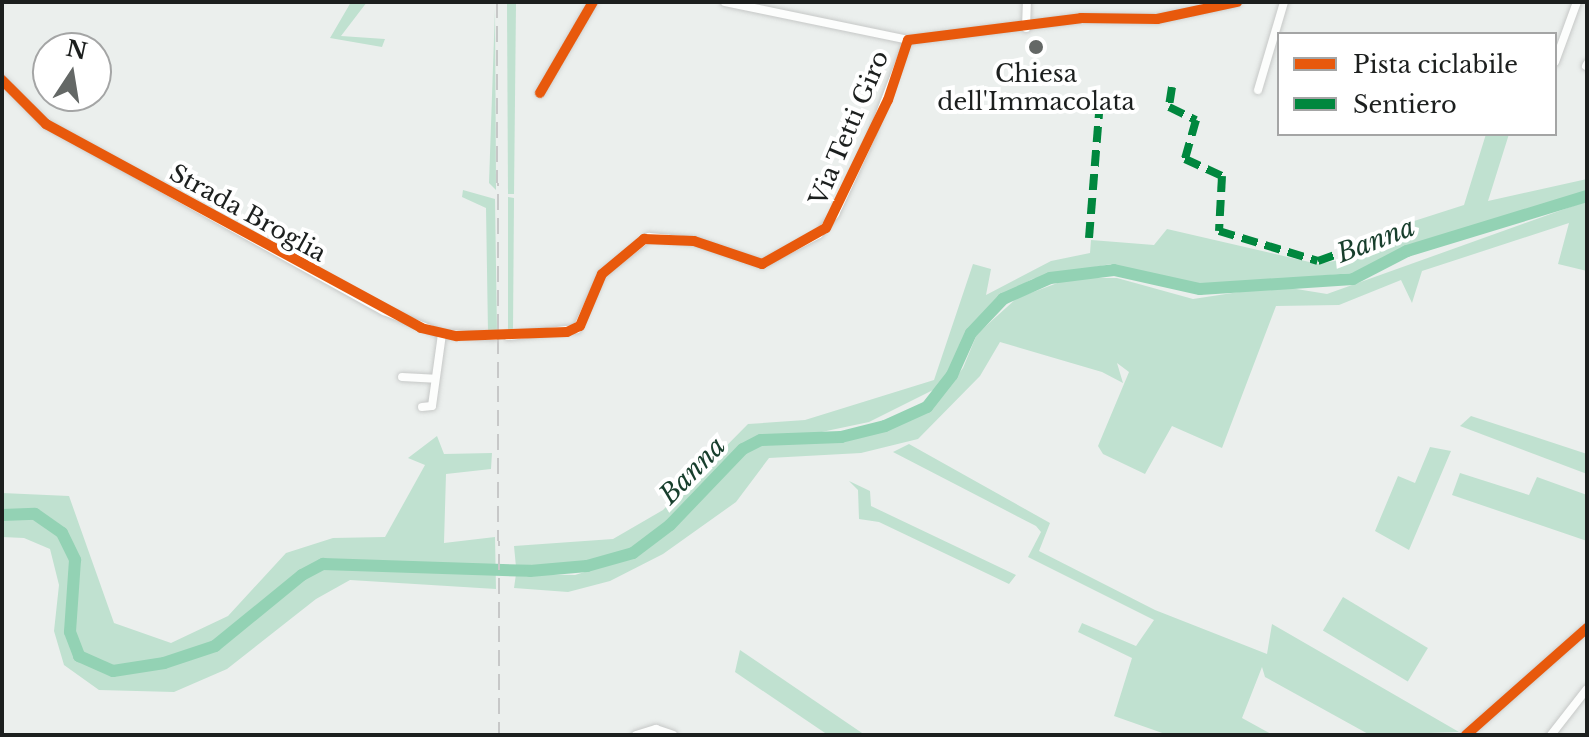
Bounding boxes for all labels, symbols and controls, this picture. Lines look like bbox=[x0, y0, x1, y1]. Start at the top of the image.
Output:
north arrow bbox=[32, 32, 112, 112]
legend bbox=[1277, 32, 1557, 136]
text: N bbox=[64, 35, 90, 65]
marker: Chiesa dell'Immacolata bbox=[1027, 38, 1045, 56]
street label: Via Tetti Giro bbox=[803, 46, 895, 210]
text: Pista ciclabile bbox=[1353, 50, 1518, 79]
place label: Chiesa dell'Immacolata bbox=[937, 60, 1135, 116]
text: Sentiero bbox=[1353, 90, 1457, 119]
street label: Strada Broglia bbox=[165, 158, 331, 268]
water label: Banna bbox=[1332, 212, 1420, 270]
water label: Banna bbox=[654, 431, 732, 511]

